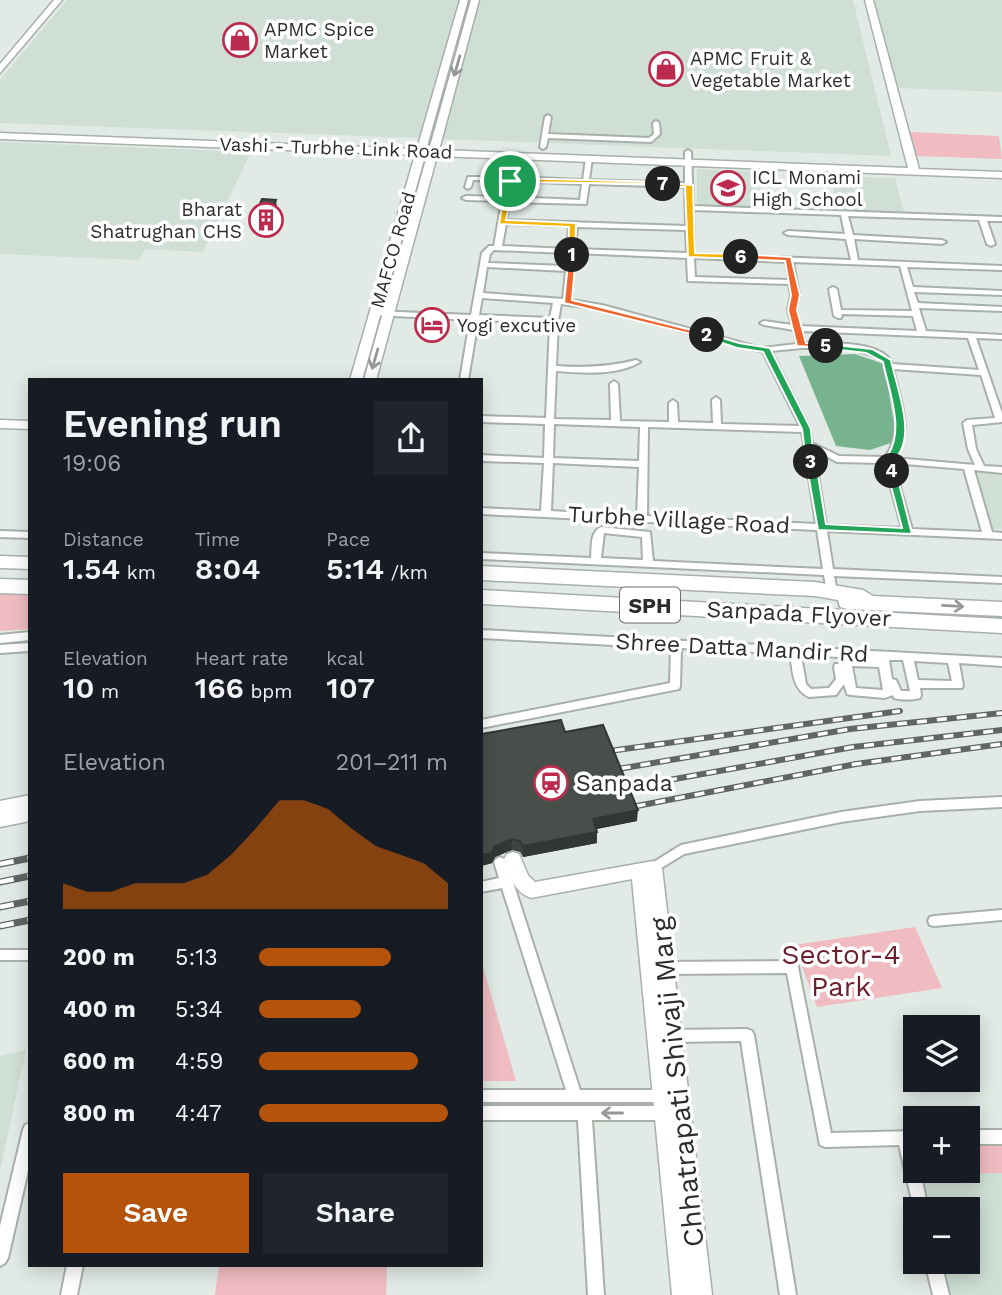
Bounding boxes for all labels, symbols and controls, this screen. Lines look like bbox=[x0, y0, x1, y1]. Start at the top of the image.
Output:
place label: APMC Spice Market bbox=[264, 18, 375, 63]
shop icon: APMC Spice Market bbox=[221, 21, 259, 59]
place label: APMC Fruit & Vegetable Market bbox=[690, 47, 851, 92]
shop icon: APMC Fruit & Vegetable Market bbox=[647, 50, 685, 88]
one-way arrow bbox=[450, 54, 463, 77]
street label: Vashi - Turbhe Link Road bbox=[219, 132, 453, 164]
pin bbox=[480, 151, 540, 211]
icon: arrive bbox=[491, 162, 529, 200]
pin: 7 bbox=[646, 166, 680, 202]
place label: ICL Monami High School bbox=[752, 166, 863, 211]
school or university icon: ICL Monami High School bbox=[709, 169, 747, 207]
text: 7 bbox=[657, 172, 668, 195]
street label: MAFCO Road bbox=[365, 189, 421, 311]
place label: Bharat Shatrughan CHS bbox=[90, 198, 242, 243]
building icon: Bharat Shatrughan CHS bbox=[247, 201, 285, 239]
pin: 1 bbox=[554, 238, 590, 272]
pin: 6 bbox=[724, 240, 758, 274]
text: 1 bbox=[567, 243, 576, 266]
text: 6 bbox=[735, 245, 746, 268]
hotel icon: Yogi excutive bbox=[413, 306, 451, 344]
place label: Yogi excutive bbox=[457, 314, 576, 337]
pin: 2 bbox=[690, 318, 724, 352]
text: 2 bbox=[701, 323, 712, 346]
pin: 5 bbox=[808, 328, 844, 364]
text: 5 bbox=[820, 334, 831, 357]
one-way arrow bbox=[368, 348, 381, 370]
button: share bbox=[374, 401, 448, 475]
text: Evening run bbox=[63, 402, 282, 446]
pin: 3 bbox=[794, 444, 828, 480]
text: 19:06 bbox=[63, 450, 121, 477]
text: 3 bbox=[805, 450, 816, 473]
pin: 4 bbox=[874, 454, 910, 489]
text: 4 bbox=[885, 459, 898, 482]
street label: Turbhe Village Road bbox=[567, 501, 791, 539]
text: Distance bbox=[63, 528, 144, 551]
text: Time bbox=[195, 528, 240, 551]
text: Pace bbox=[326, 528, 370, 551]
text: 1.54 bbox=[63, 551, 120, 586]
text: 8:04 bbox=[195, 551, 260, 586]
text: 5:14 bbox=[326, 551, 384, 586]
text: km bbox=[120, 561, 156, 584]
text: /km bbox=[384, 561, 428, 584]
road number: SPH bbox=[620, 588, 680, 622]
street label: Sanpada Flyover bbox=[706, 596, 892, 632]
one-way arrow bbox=[941, 600, 964, 613]
street label: Shree Datta Mandir Rd bbox=[615, 628, 869, 668]
text: Elevation bbox=[63, 647, 148, 670]
text: Heart rate bbox=[195, 647, 289, 670]
text: kcal bbox=[326, 647, 364, 670]
text: 10 bbox=[63, 670, 95, 705]
text: 166 bbox=[195, 670, 244, 705]
text: 107 bbox=[326, 670, 375, 705]
text: m bbox=[95, 680, 119, 703]
text: bpm bbox=[244, 680, 292, 703]
text: Elevation bbox=[63, 749, 166, 776]
text: 201–211 m bbox=[336, 749, 448, 776]
station icon: Sanpada bbox=[532, 764, 570, 802]
place label: Sanpada bbox=[576, 770, 673, 797]
street label: Chhatrapati Shivaji Marg bbox=[643, 915, 711, 1249]
park label: Sector-4 Park bbox=[781, 938, 901, 1003]
text: 200 m bbox=[63, 944, 135, 971]
text: 5:13 bbox=[175, 944, 218, 971]
text: 400 m bbox=[63, 996, 136, 1023]
text: 5:34 bbox=[175, 996, 223, 1023]
map controls bbox=[903, 1015, 980, 1274]
button: layers bbox=[903, 1015, 980, 1092]
text: 600 m bbox=[63, 1048, 135, 1075]
text: 4:59 bbox=[175, 1048, 223, 1075]
text: 800 m bbox=[63, 1100, 135, 1127]
text: 4:47 bbox=[175, 1100, 222, 1127]
one-way arrow bbox=[601, 1106, 624, 1120]
button: + bbox=[903, 1106, 980, 1183]
button: Save bbox=[63, 1173, 249, 1253]
button: Share bbox=[263, 1173, 448, 1253]
button: − bbox=[903, 1197, 980, 1274]

